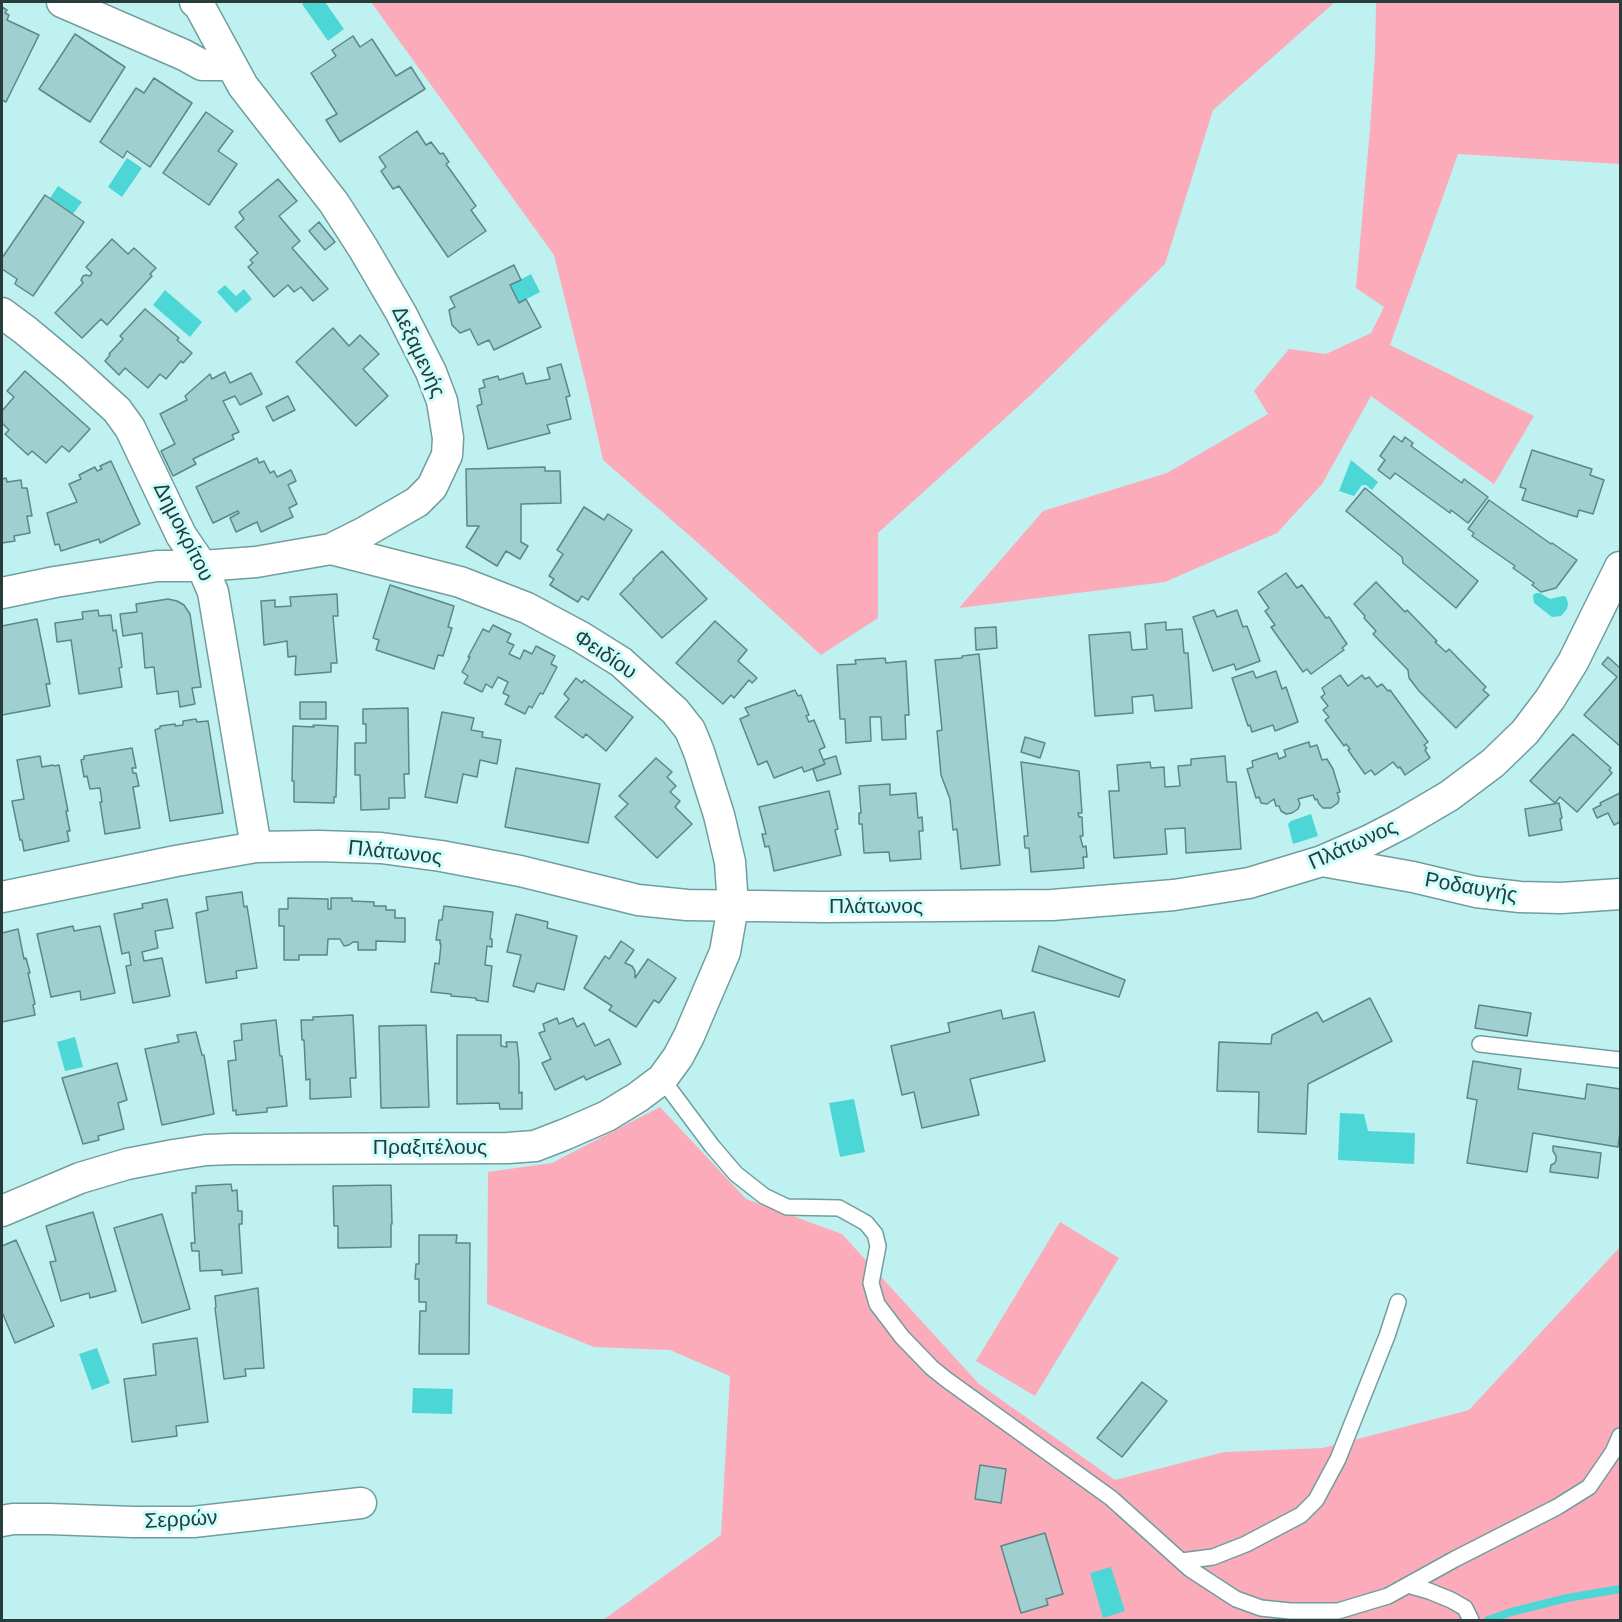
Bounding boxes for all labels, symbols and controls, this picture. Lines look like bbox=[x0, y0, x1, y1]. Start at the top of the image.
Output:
street label: Δεξαμενής bbox=[386, 302, 450, 402]
street label: Δημοκρίτου bbox=[147, 478, 219, 586]
street label: Φειδίου bbox=[569, 625, 641, 685]
street label: Πλάτωνος bbox=[1305, 814, 1401, 876]
street label: Πλάτωνος bbox=[347, 836, 443, 870]
street label: Ροδαυγής bbox=[1423, 867, 1519, 909]
street label: Πλάτωνος bbox=[829, 894, 923, 920]
street label: Πραξιτέλους bbox=[373, 1135, 487, 1161]
street label: Σερρών bbox=[144, 1506, 218, 1534]

